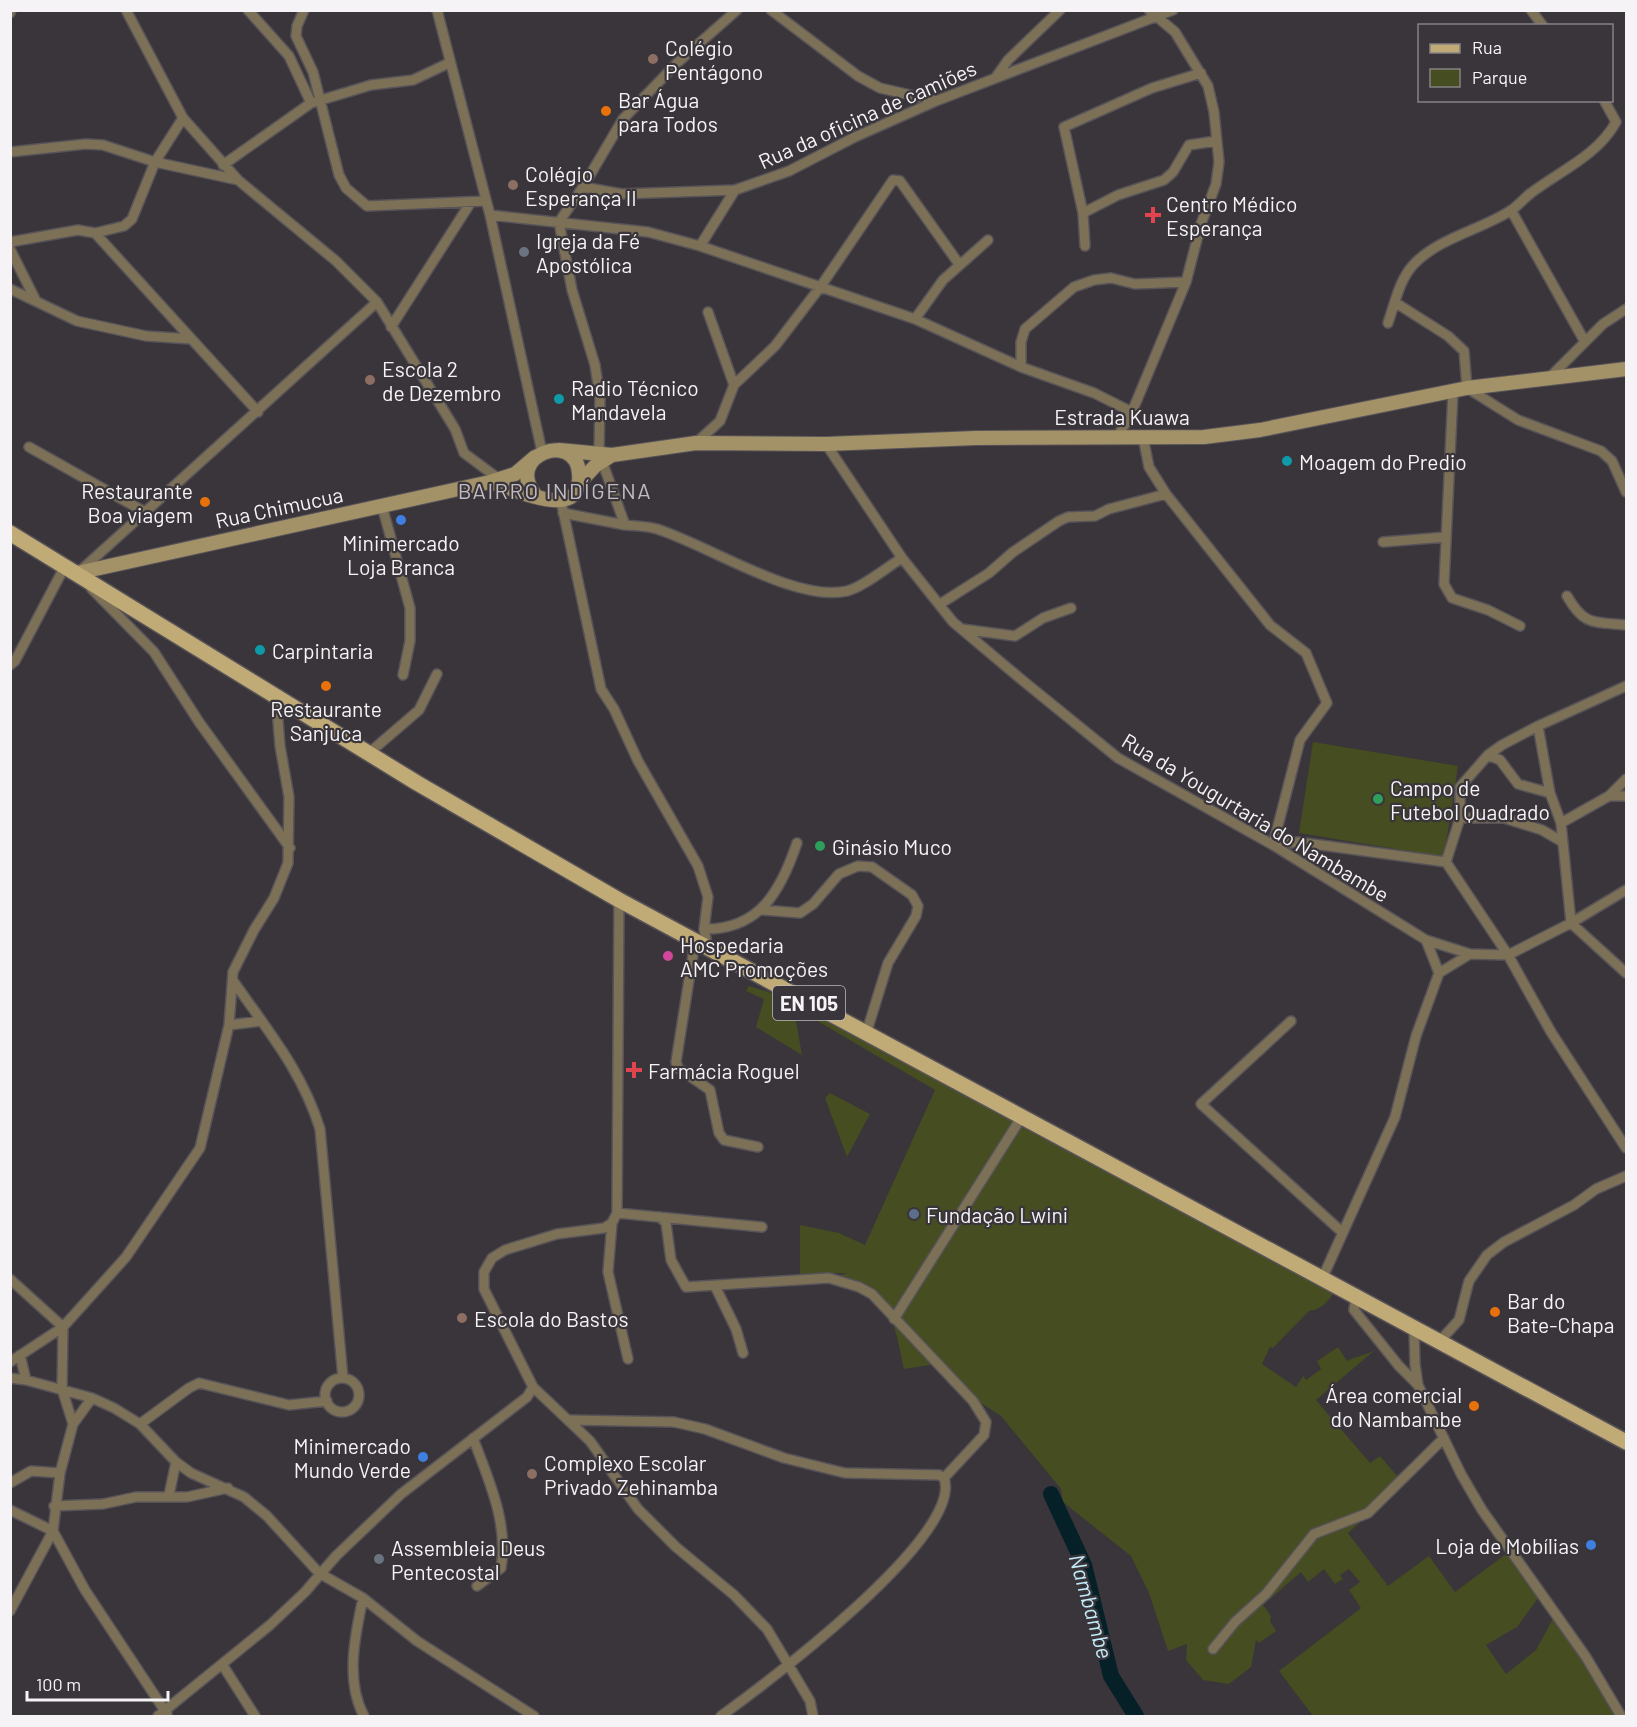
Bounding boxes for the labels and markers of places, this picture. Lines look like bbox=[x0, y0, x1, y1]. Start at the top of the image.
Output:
place label: Colégio Pentágono bbox=[665, 35, 763, 84]
marker: Colégio Pentágono bbox=[646, 52, 660, 66]
place label: Bar Água para Todos bbox=[618, 87, 718, 136]
marker: Bar Água para Todos bbox=[599, 104, 613, 118]
place label: Colégio Esperança II bbox=[525, 161, 637, 210]
marker: Colégio Esperança II bbox=[506, 178, 520, 192]
place label: Centro Médico Esperança bbox=[1166, 191, 1297, 240]
marker: Centro Médico Esperança bbox=[1144, 206, 1162, 224]
place label: Igreja da Fé Apostólica bbox=[536, 228, 640, 277]
marker: Igreja da Fé Apostólica bbox=[517, 245, 531, 259]
place label: Escola 2 de Dezembro bbox=[382, 356, 501, 405]
marker: Escola 2 de Dezembro bbox=[363, 373, 377, 387]
place label: Radio Técnico Mandavela bbox=[571, 375, 699, 424]
marker: Radio Técnico Mandavela bbox=[552, 392, 566, 406]
place label: Moagem do Predio bbox=[1299, 449, 1467, 474]
marker: Moagem do Predio bbox=[1280, 454, 1294, 468]
place label: Restaurante Boa viagem bbox=[81, 478, 193, 527]
marker: Restaurante Boa viagem bbox=[198, 495, 212, 509]
marker: Minimercado Loja Branca bbox=[394, 513, 408, 527]
place label: Minimercado Loja Branca bbox=[342, 530, 460, 579]
place label: Carpintaria bbox=[272, 638, 373, 663]
marker: Carpintaria bbox=[253, 643, 267, 657]
marker: Restaurante Sanjuca bbox=[319, 679, 333, 693]
place label: Restaurante Sanjuca bbox=[270, 696, 382, 745]
place label: Campo de Futebol Quadrado bbox=[1390, 775, 1550, 824]
marker: Campo de Futebol Quadrado bbox=[1371, 792, 1385, 806]
place label: Ginásio Muco bbox=[832, 834, 952, 859]
marker: Ginásio Muco bbox=[813, 839, 827, 853]
place label: Hospedaria AMC Promoções bbox=[680, 932, 828, 981]
marker: Hospedaria AMC Promoções bbox=[661, 949, 675, 963]
place label: Farmácia Roguel bbox=[648, 1058, 800, 1083]
marker: Farmácia Roguel bbox=[625, 1061, 643, 1079]
place label: Fundação Lwini bbox=[926, 1202, 1068, 1227]
marker: Fundação Lwini bbox=[907, 1207, 921, 1221]
place label: Bar do Bate-Chapa bbox=[1507, 1288, 1615, 1337]
marker: Bar do Bate-Chapa bbox=[1488, 1305, 1502, 1319]
place label: Escola do Bastos bbox=[474, 1306, 629, 1331]
marker: Escola do Bastos bbox=[455, 1311, 469, 1325]
place label: Área comercial do Nambambe bbox=[1326, 1382, 1462, 1431]
marker: Área comercial do Nambambe bbox=[1467, 1399, 1481, 1413]
place label: Minimercado Mundo Verde bbox=[293, 1433, 411, 1482]
marker: Minimercado Mundo Verde bbox=[416, 1450, 430, 1464]
place label: Complexo Escolar Privado Zehinamba bbox=[544, 1450, 718, 1499]
marker: Complexo Escolar Privado Zehinamba bbox=[525, 1467, 539, 1481]
place label: Loja de Mobílias bbox=[1435, 1533, 1579, 1558]
place label: Assembleia Deus Pentecostal bbox=[391, 1535, 545, 1584]
marker: Loja de Mobílias bbox=[1584, 1538, 1598, 1552]
marker: Assembleia Deus Pentecostal bbox=[372, 1552, 386, 1566]

